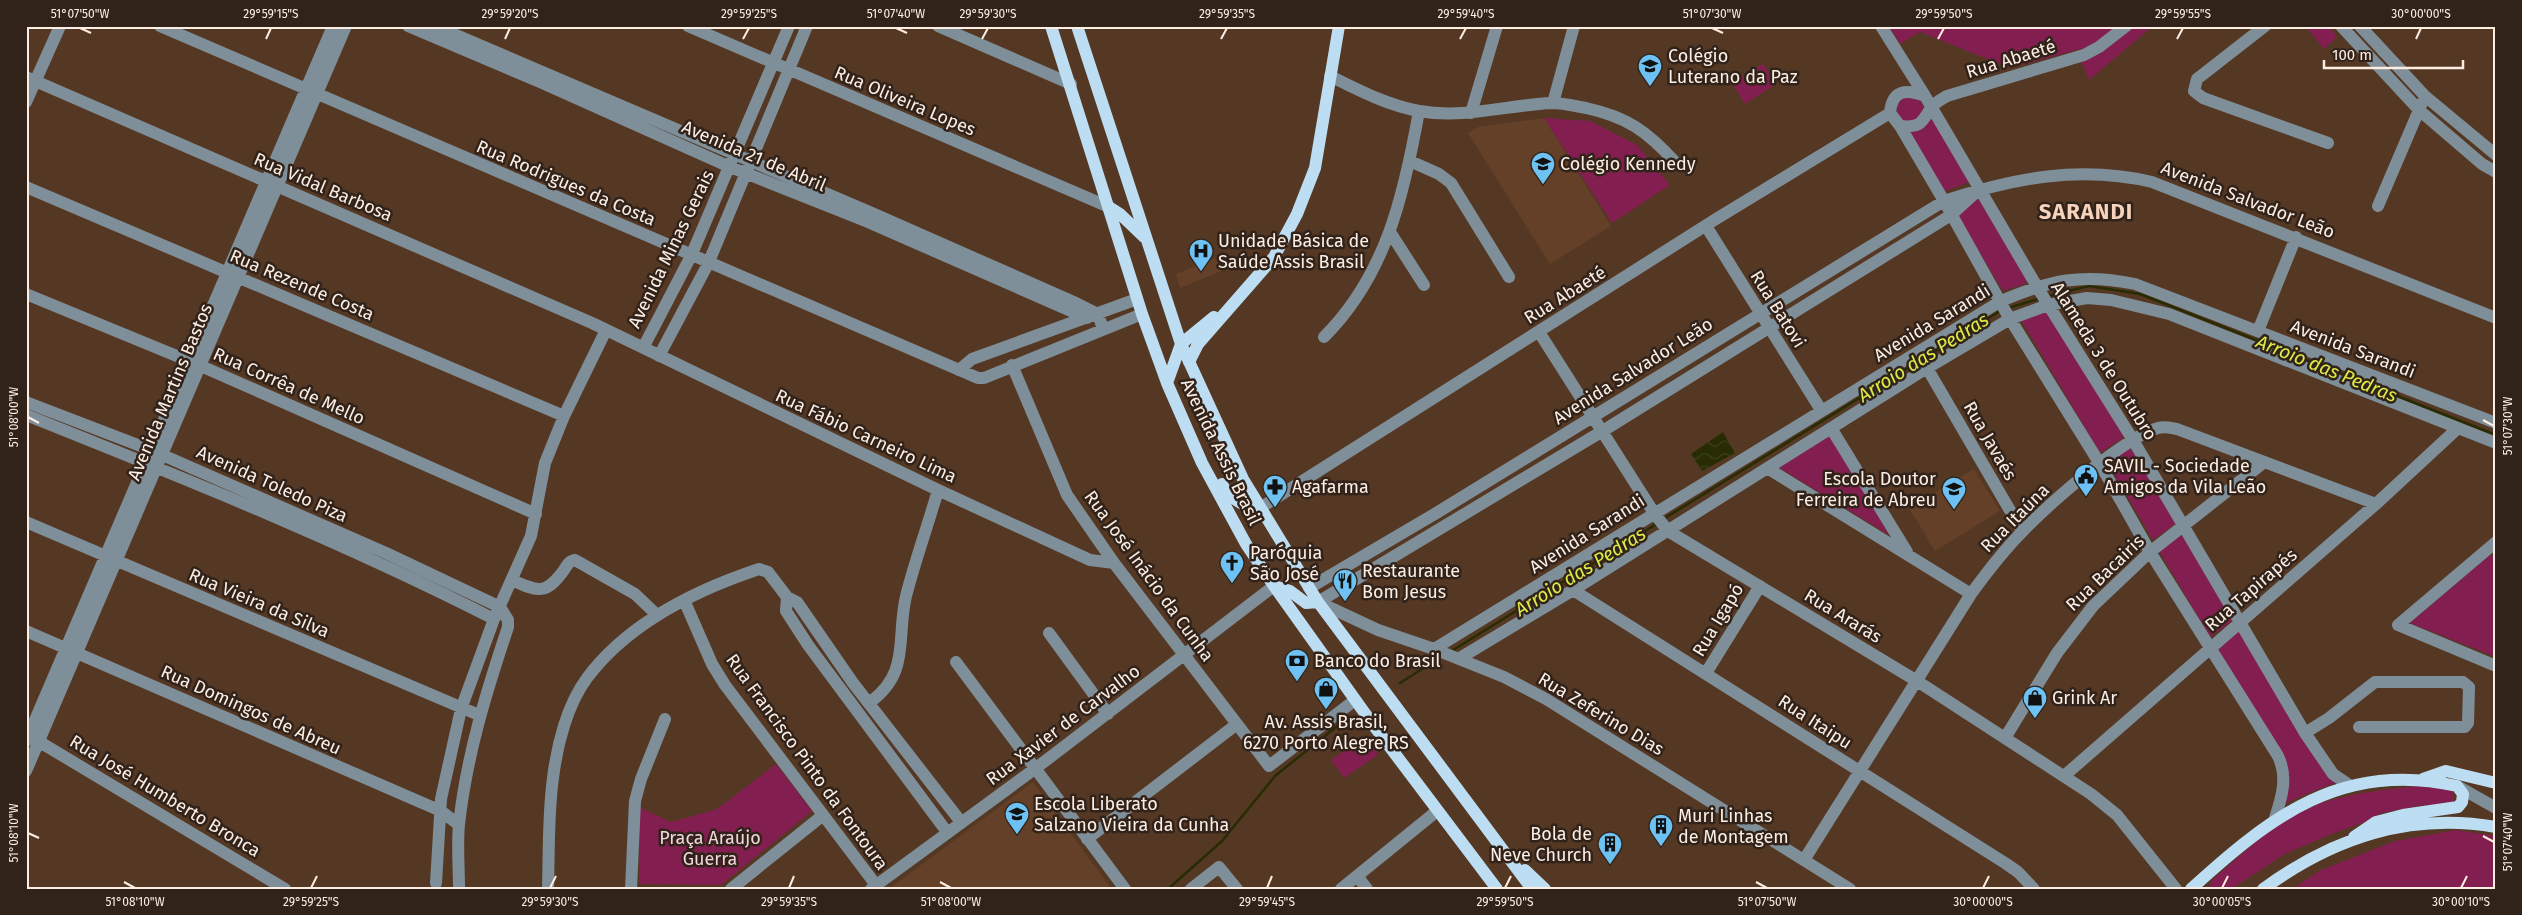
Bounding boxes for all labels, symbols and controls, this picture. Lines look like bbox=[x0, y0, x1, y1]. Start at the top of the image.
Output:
text: 51°07'50"W bbox=[51, 7, 109, 21]
text: 29°59'15"S bbox=[243, 7, 299, 21]
text: 29°59'20"S bbox=[481, 7, 539, 21]
text: 29°59'25"S bbox=[721, 7, 777, 21]
text: 51°07'40"W bbox=[867, 7, 925, 21]
text: 29°59'30"S bbox=[959, 7, 1017, 21]
text: 29°59'35"S bbox=[1199, 7, 1256, 21]
text: 29°59'40"S bbox=[1438, 7, 1495, 21]
text: 51°07'30"W bbox=[1683, 7, 1741, 21]
text: 29°59'50"S bbox=[1915, 7, 1973, 21]
text: 29°59'55"S bbox=[2155, 7, 2212, 21]
text: 30°00'00"S bbox=[2391, 7, 2451, 21]
street label: Rua Abaeté bbox=[1964, 35, 2058, 83]
scale bar bbox=[2324, 38, 2463, 70]
place label: Colégio Luterano da Paz bbox=[1668, 45, 1798, 88]
text: 100 m bbox=[2332, 46, 2372, 64]
school or university icon: Colégio Luterano da Paz bbox=[1637, 53, 1663, 87]
street label: Rua Oliveira Lopes bbox=[831, 61, 979, 141]
street label: Avenida 21 de Abril bbox=[679, 116, 829, 196]
street label: Rua Rodrigues da Costa bbox=[473, 135, 659, 231]
street label: Rua Vidal Barbosa bbox=[250, 148, 396, 226]
school or university icon: Colégio Kennedy bbox=[1530, 151, 1556, 185]
place label: Colégio Kennedy bbox=[1560, 153, 1696, 175]
street label: Avenida Salvador Leão bbox=[2158, 157, 2338, 243]
street label: Avenida Minas Gerais bbox=[623, 166, 719, 332]
district label: SARANDI bbox=[2039, 198, 2133, 225]
place label: Unidade Básica de Saúde Assis Brasil bbox=[1218, 230, 1369, 273]
hospital icon: Unidade Básica de Saúde Assis Brasil bbox=[1188, 238, 1214, 272]
street label: Rua Rezende Costa bbox=[227, 245, 377, 325]
street label: Rua Abaeté bbox=[1520, 261, 1610, 329]
street label: Rua Batovi bbox=[1746, 266, 1810, 352]
street label: Alameda 3 de Outubro bbox=[2046, 278, 2162, 444]
street label: Avenida Sarandi bbox=[1870, 280, 1994, 366]
street label: Avenida Martins Bastos bbox=[123, 300, 217, 484]
water label: Arroio das Pedras bbox=[1853, 308, 1993, 407]
street label: Avenida Salvador Leão bbox=[1549, 313, 1717, 429]
street label: Avenida Sarandi bbox=[2287, 315, 2419, 383]
water label: Arroio das Pedras bbox=[2252, 329, 2401, 407]
street label: Rua Corrêa de Mello bbox=[210, 343, 368, 429]
street label: Avenida Assis Brasil bbox=[1176, 375, 1266, 529]
street label: Rua Fábio Carneiro Lima bbox=[772, 384, 960, 488]
text: 51°08'00"W bbox=[7, 387, 21, 447]
text: 51°07'30"W bbox=[2501, 397, 2515, 455]
street label: Rua Javaés bbox=[1959, 398, 2021, 484]
street label: Avenida Toledo Piza bbox=[193, 441, 351, 527]
place label: SAVIL - Sociedade Amigos da Vila Leão bbox=[2104, 455, 2266, 498]
public building icon: SAVIL - Sociedade Amigos da Vila Leão bbox=[2073, 463, 2099, 497]
place label: Escola Doutor Ferreira de Abreu bbox=[1796, 468, 1936, 511]
pharmacy icon: Agafarma bbox=[1262, 474, 1288, 508]
place label: Agafarma bbox=[1292, 476, 1369, 498]
school or university icon: Escola Doutor Ferreira de Abreu bbox=[1941, 476, 1967, 510]
street label: Rua Itaúna bbox=[1976, 479, 2054, 557]
street label: Rua José Inácio da Cunha bbox=[1080, 486, 1218, 666]
street label: Avenida Sarandi bbox=[1525, 490, 1649, 578]
water label: Arroio das Pedras bbox=[1510, 522, 1650, 621]
street label: Rua Bacairis bbox=[2061, 530, 2149, 616]
place label: Paróquia São José bbox=[1250, 542, 1322, 585]
street label: Rua Tapirapés bbox=[2200, 544, 2302, 636]
church icon: Paróquia São José bbox=[1219, 550, 1245, 584]
place label: Restaurante Bom Jesus bbox=[1362, 560, 1460, 603]
street label: Rua Vieira da Silva bbox=[185, 563, 333, 643]
restaurant icon: Restaurante Bom Jesus bbox=[1332, 568, 1358, 602]
street label: Rua Igapó bbox=[1688, 580, 1748, 660]
street label: Rua Ararás bbox=[1800, 584, 1886, 648]
bank icon: Banco do Brasil bbox=[1284, 648, 1310, 682]
street label: Rua Francisco Pinto da Fontoura bbox=[721, 650, 893, 874]
place label: Banco do Brasil bbox=[1314, 650, 1441, 672]
street label: Rua Domingos de Abreu bbox=[158, 660, 344, 760]
street label: Rua Xavier de Carvalho bbox=[982, 660, 1144, 790]
street label: Rua Zeferino Dias bbox=[1534, 668, 1668, 760]
shop icon: Av. Assis Brasil, 6270 Porto Alegre RS bbox=[1313, 676, 1339, 710]
shop icon: Grink Ar bbox=[2022, 685, 2048, 719]
place label: Grink Ar bbox=[2052, 687, 2117, 709]
street label: Rua Itaipu bbox=[1774, 690, 1856, 754]
place label: Av. Assis Brasil, 6270 Porto Alegre RS bbox=[1243, 711, 1409, 754]
street label: Rua José Humberto Bronca bbox=[66, 730, 264, 862]
place label: Escola Liberato Salzano Vieira da Cunha bbox=[1034, 793, 1229, 836]
school or university icon: Escola Liberato Salzano Vieira da Cunha bbox=[1004, 801, 1030, 835]
text: 51°08'10"W bbox=[7, 803, 21, 863]
place label: Muri Linhas de Montagem bbox=[1678, 805, 1789, 848]
building icon: Muri Linhas de Montagem bbox=[1648, 813, 1674, 847]
text: 51°07'40"W bbox=[2501, 813, 2515, 871]
place label: Bola de Neve Church bbox=[1490, 823, 1592, 866]
park label: Praça Araújo Guerra bbox=[659, 827, 761, 870]
building icon: Bola de Neve Church bbox=[1597, 831, 1623, 865]
text: 51°08'10"W bbox=[105, 895, 165, 909]
text: 29°59'25"S bbox=[283, 895, 339, 909]
text: 29°59'30"S bbox=[521, 895, 579, 909]
text: 29°59'35"S bbox=[761, 895, 818, 909]
text: 51°08'00"W bbox=[921, 895, 981, 909]
text: 29°59'45"S bbox=[1239, 895, 1295, 909]
text: 29°59'50"S bbox=[1476, 895, 1534, 909]
text: 51°07'50"W bbox=[1738, 895, 1796, 909]
text: 30°00'00"S bbox=[1953, 895, 2013, 909]
text: 30°00'05"S bbox=[2193, 895, 2252, 909]
text: 30°00'10"S bbox=[2432, 895, 2490, 909]

